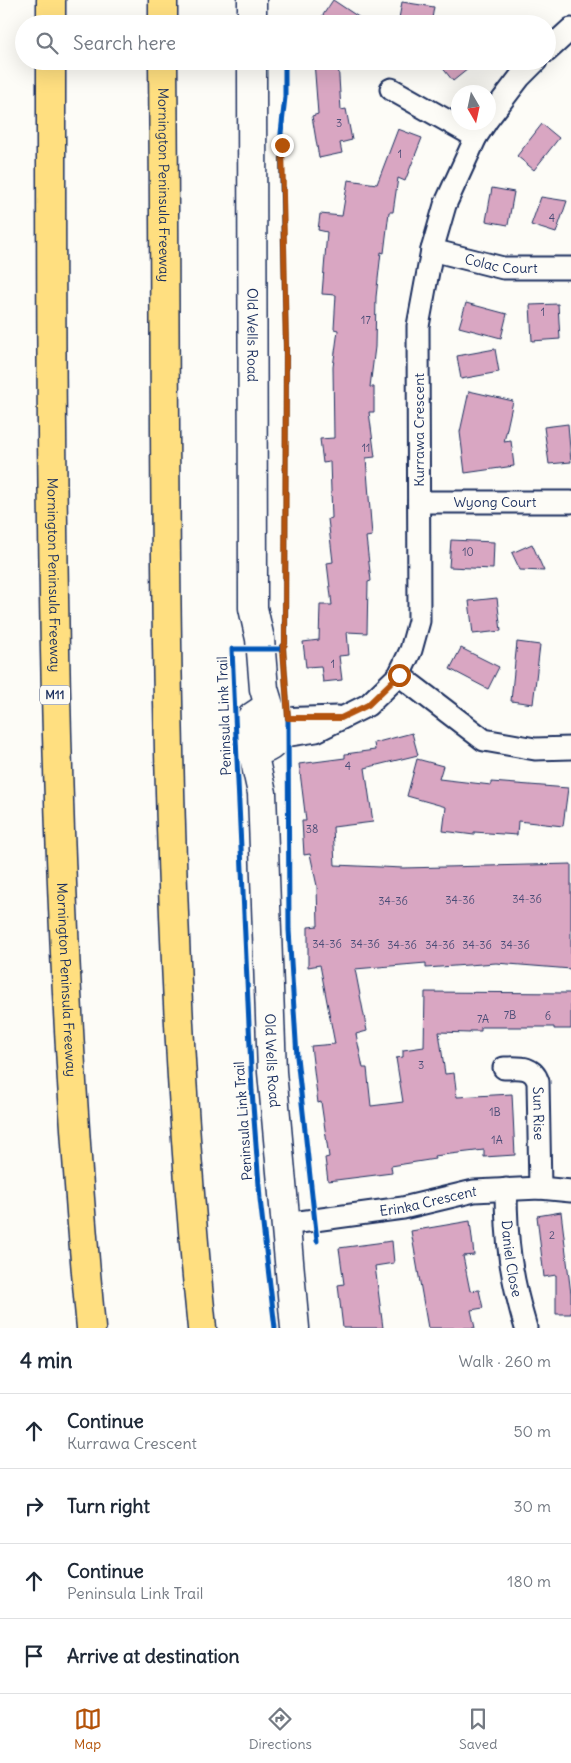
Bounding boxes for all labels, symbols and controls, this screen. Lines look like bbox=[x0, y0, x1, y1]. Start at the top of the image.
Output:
search box bbox=[15, 15, 556, 70]
icon: search bbox=[33, 29, 61, 57]
text: Search here bbox=[73, 31, 176, 55]
north arrow bbox=[451, 85, 496, 130]
street label: Mornington Peninsula Freeway bbox=[154, 88, 173, 282]
house number: 3 bbox=[336, 116, 342, 130]
route end bbox=[271, 134, 294, 157]
house number: 1 bbox=[398, 147, 402, 161]
house number: 4 bbox=[549, 211, 555, 225]
street label: Colac Court bbox=[463, 250, 538, 277]
street label: Old Wells Road bbox=[243, 288, 262, 382]
house number: 1 bbox=[541, 305, 545, 319]
house number: 17 bbox=[361, 313, 371, 327]
street label: Kurrawa Crescent bbox=[410, 373, 428, 487]
house number: 11 bbox=[362, 441, 370, 455]
street label: Mornington Peninsula Freeway bbox=[43, 478, 64, 672]
street label: Wyong Court bbox=[453, 493, 537, 511]
house number: 10 bbox=[462, 545, 474, 559]
street label: Peninsula Link Trail bbox=[213, 656, 235, 776]
house number: 1 bbox=[331, 657, 335, 671]
route start bbox=[388, 664, 411, 687]
road number: M11 bbox=[40, 686, 70, 704]
house number: 4 bbox=[345, 759, 351, 773]
house number: 38 bbox=[306, 822, 318, 836]
street label: Mornington Peninsula Freeway bbox=[53, 882, 81, 1077]
house number: 34-36 bbox=[512, 892, 542, 906]
house number: 34-36 bbox=[445, 893, 475, 907]
house number: 34-36 bbox=[378, 894, 408, 908]
house number: 34-36 bbox=[312, 937, 342, 951]
house number: 34-36 bbox=[350, 937, 380, 951]
house number: 34-36 bbox=[387, 938, 417, 952]
house number: 34-36 bbox=[425, 938, 455, 952]
house number: 34-36 bbox=[462, 938, 492, 952]
house number: 34-36 bbox=[500, 938, 530, 952]
house number: 7B bbox=[504, 1008, 516, 1022]
house number: 6 bbox=[545, 1009, 551, 1023]
house number: 7A bbox=[477, 1012, 489, 1026]
street label: Old Wells Road bbox=[261, 1013, 284, 1108]
house number: 3 bbox=[418, 1058, 424, 1072]
street label: Peninsula Link Trail bbox=[230, 1061, 256, 1181]
street label: Sun Rise bbox=[529, 1087, 548, 1140]
house number: 1B bbox=[489, 1105, 501, 1119]
house number: 1A bbox=[491, 1133, 503, 1147]
street label: Erinka Crescent bbox=[378, 1182, 477, 1220]
street label: Daniel Close bbox=[498, 1220, 526, 1299]
house number: 2 bbox=[549, 1228, 555, 1242]
text: 4 min bbox=[20, 1347, 72, 1374]
text: Walk · 260 m bbox=[459, 1351, 551, 1371]
text: Continue bbox=[67, 1409, 144, 1433]
icon: ahead bbox=[20, 1417, 48, 1445]
text: 50 m bbox=[513, 1421, 551, 1441]
text: Kurrawa Crescent bbox=[67, 1433, 197, 1453]
icon: right bbox=[20, 1492, 48, 1520]
text: Turn right bbox=[67, 1494, 150, 1518]
text: 30 m bbox=[514, 1496, 551, 1516]
text: Continue bbox=[67, 1559, 144, 1583]
icon: ahead bbox=[20, 1567, 48, 1595]
text: 180 m bbox=[507, 1571, 551, 1591]
text: Peninsula Link Trail bbox=[67, 1583, 203, 1603]
icon: arrive bbox=[20, 1642, 48, 1670]
text: Arrive at destination bbox=[67, 1644, 240, 1668]
tab: Map bbox=[74, 1705, 102, 1753]
tab: Directions bbox=[249, 1705, 312, 1753]
tab: Saved bbox=[459, 1705, 497, 1753]

